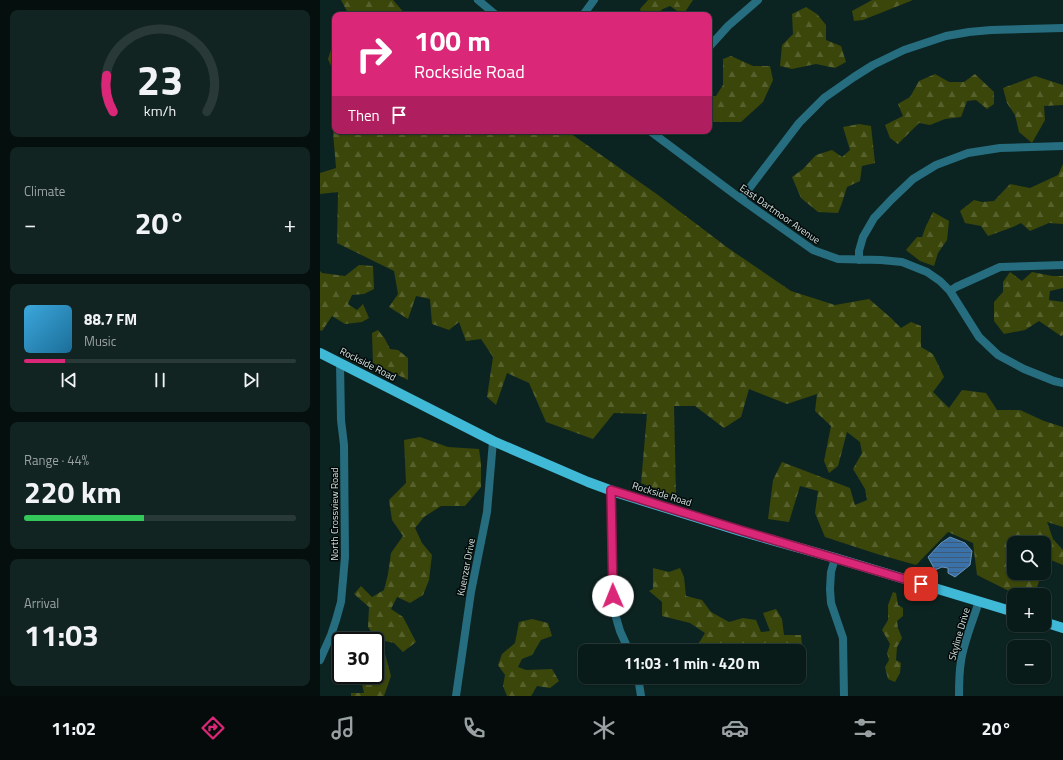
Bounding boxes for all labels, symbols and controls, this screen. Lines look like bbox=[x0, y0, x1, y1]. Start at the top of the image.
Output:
text: 100 m bbox=[414, 19, 491, 62]
icon: right bbox=[348, 28, 400, 80]
text: 23 bbox=[137, 47, 183, 110]
text: Rockside Road bbox=[414, 58, 525, 85]
text: km/h bbox=[144, 99, 176, 121]
text: Then bbox=[348, 104, 380, 127]
icon: arrive bbox=[388, 104, 410, 126]
text: Climate bbox=[24, 181, 65, 201]
street label: East Dartmoor Avenue bbox=[737, 181, 823, 247]
text: 20° bbox=[135, 200, 185, 246]
text: − bbox=[24, 207, 36, 241]
text: + bbox=[284, 207, 296, 241]
text: 88.7 FM bbox=[84, 308, 137, 331]
text: Music bbox=[84, 331, 116, 351]
street label: Rockside Road bbox=[337, 343, 399, 385]
icon: previous bbox=[58, 369, 80, 391]
icon: pause bbox=[149, 369, 171, 391]
icon: next bbox=[240, 369, 262, 391]
text: Range · 44% bbox=[24, 450, 89, 470]
street label: North Crossview Road bbox=[327, 467, 342, 561]
text: 220 km bbox=[24, 469, 122, 515]
street label: Rockside Road bbox=[630, 478, 694, 510]
map controls bbox=[1007, 536, 1051, 684]
button: search bbox=[1007, 536, 1051, 580]
street label: Kuenzer Drive bbox=[453, 537, 479, 597]
pin bbox=[904, 567, 938, 601]
icon: arrive bbox=[910, 573, 932, 595]
position arrow bbox=[592, 575, 634, 617]
button: + bbox=[1007, 588, 1051, 632]
text: Arrival bbox=[24, 593, 59, 613]
street label: Skyline Drive bbox=[944, 606, 974, 662]
text: 11:03 bbox=[24, 612, 99, 658]
speed limit sign: 30 bbox=[332, 632, 384, 684]
button: − bbox=[1007, 640, 1051, 684]
text: 11:03 · 1 min · 420 m bbox=[624, 652, 760, 675]
icon: directions bbox=[199, 714, 227, 742]
icon: music bbox=[329, 714, 357, 742]
icon: phone bbox=[460, 714, 488, 742]
icon: climate bbox=[590, 714, 618, 742]
icon: car bbox=[721, 714, 749, 742]
icon: filters bbox=[851, 714, 879, 742]
text: 11:02 bbox=[51, 715, 96, 742]
text: 20° bbox=[981, 715, 1012, 742]

